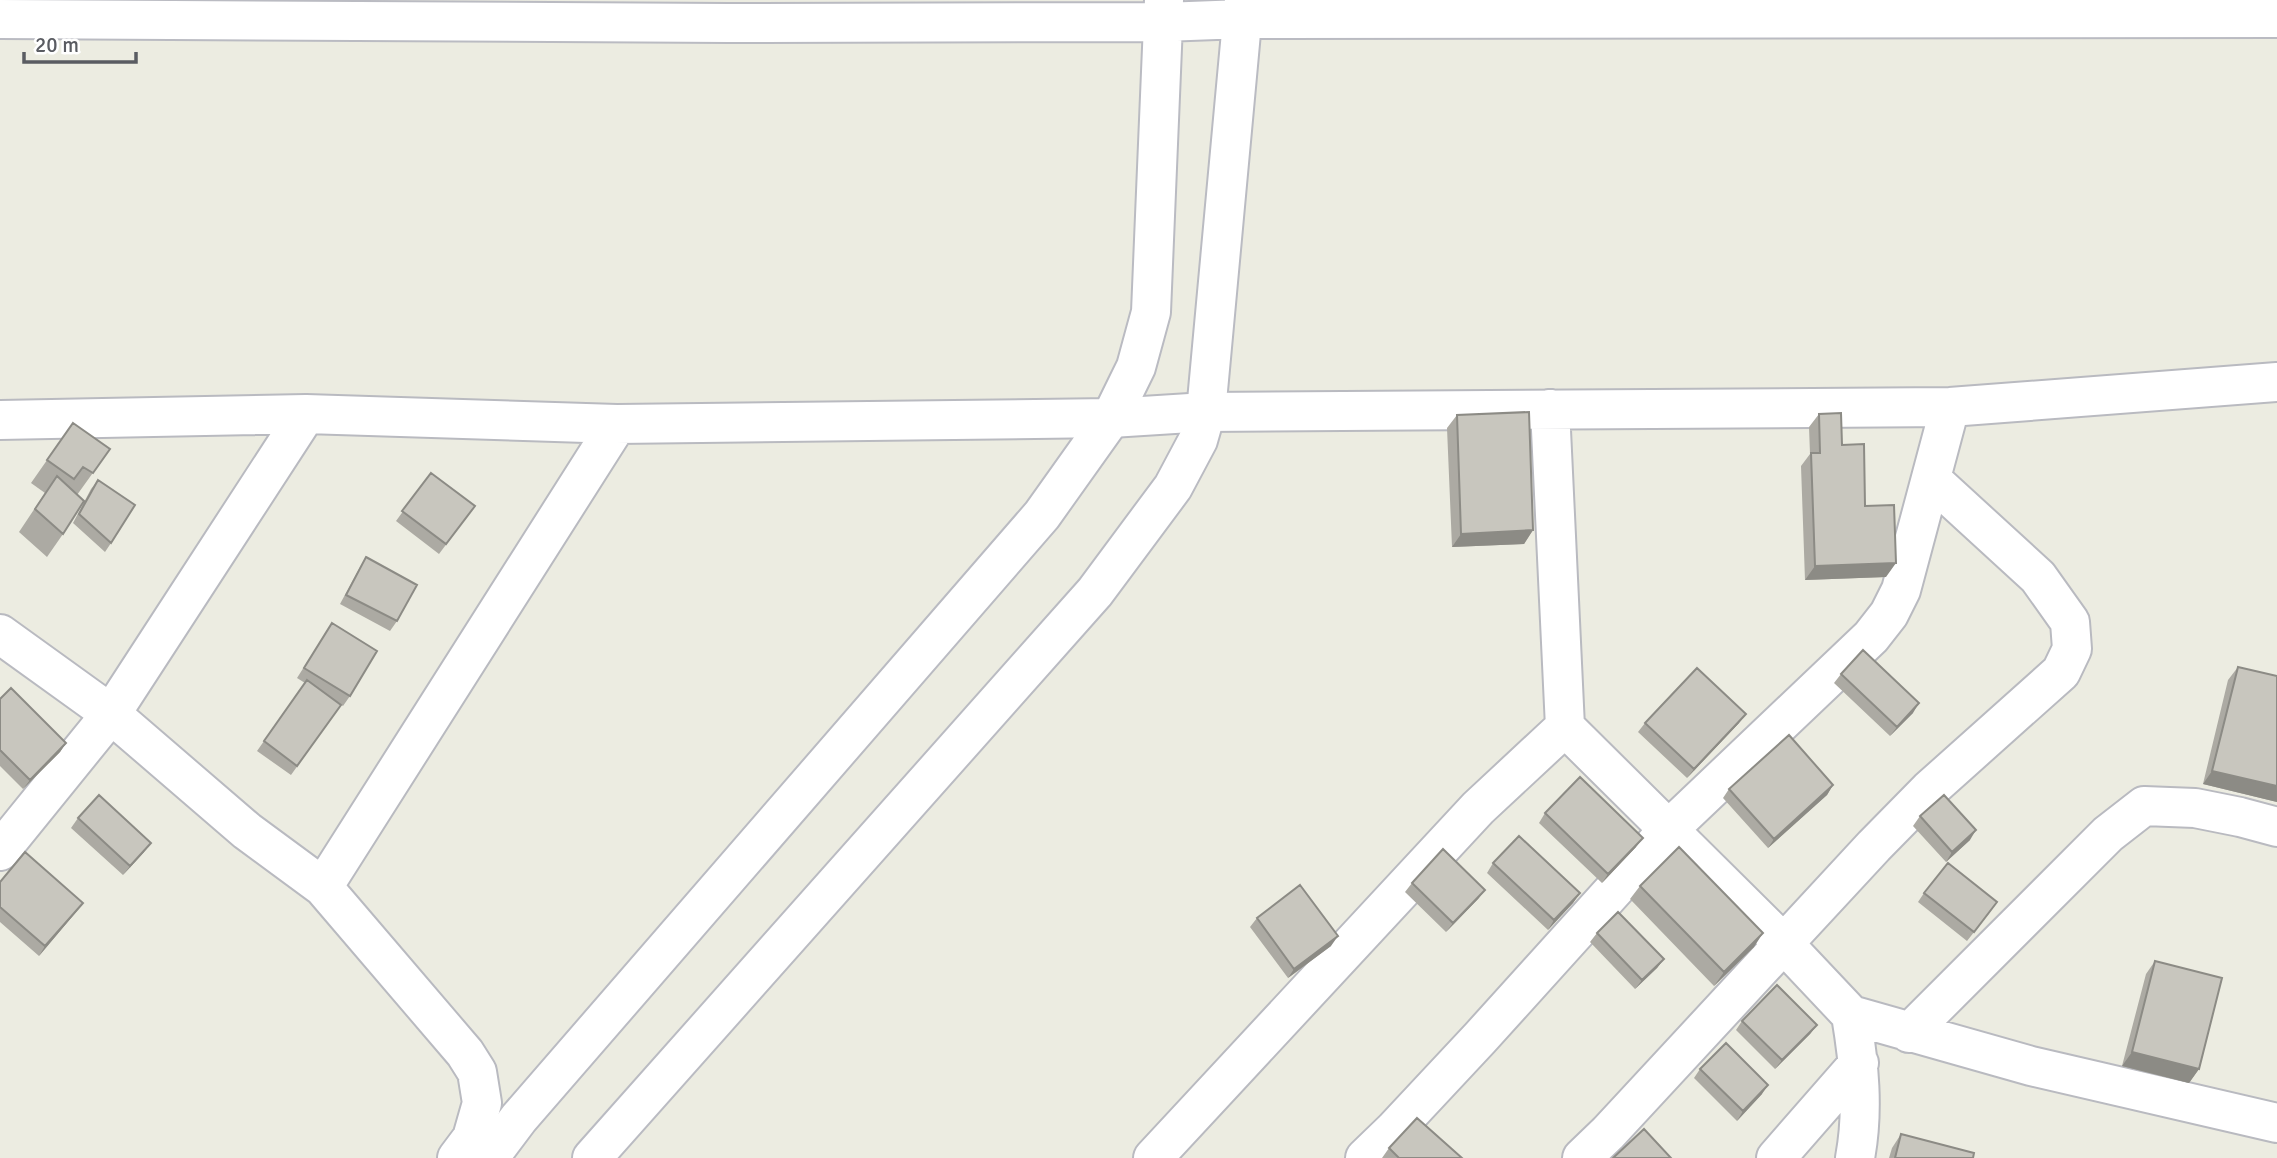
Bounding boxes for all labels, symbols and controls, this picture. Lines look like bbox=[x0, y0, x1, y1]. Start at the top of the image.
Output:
scale bar bbox=[24, 21, 136, 65]
text: 20 m bbox=[35, 32, 79, 58]

